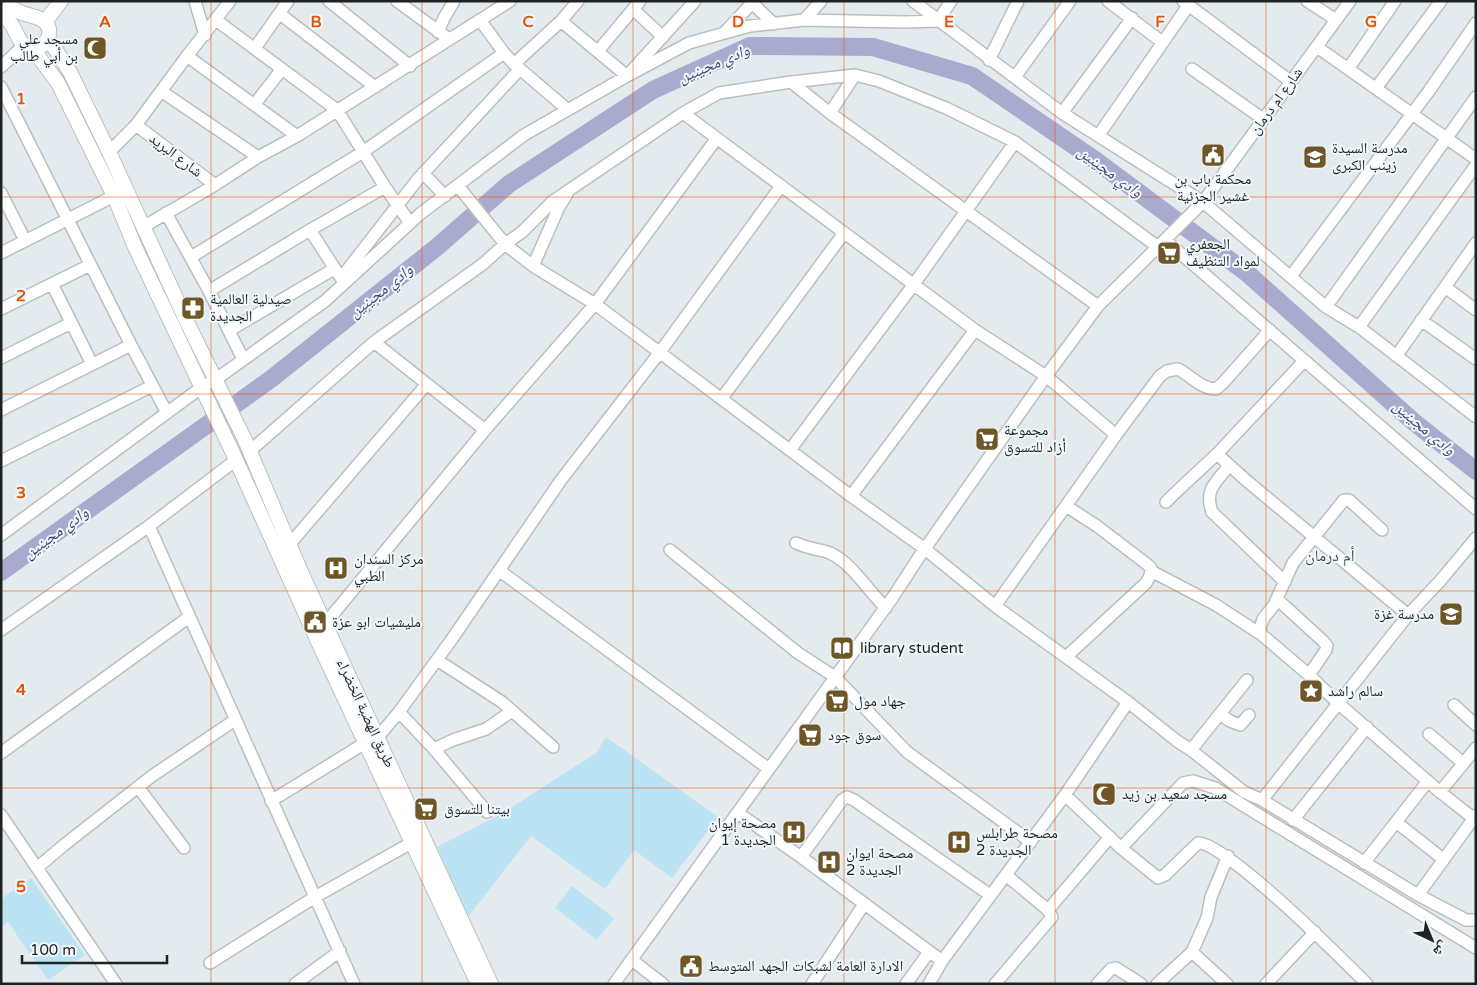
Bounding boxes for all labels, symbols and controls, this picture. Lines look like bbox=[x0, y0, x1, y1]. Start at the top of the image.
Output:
text: A bbox=[99, 12, 111, 32]
text: B bbox=[310, 12, 322, 32]
text: C bbox=[522, 12, 534, 32]
text: D bbox=[732, 12, 744, 32]
text: E bbox=[944, 12, 954, 32]
text: F bbox=[1155, 12, 1165, 32]
text: G bbox=[1365, 12, 1377, 32]
place label: مسجد علي بن أبي طالب bbox=[10, 30, 78, 68]
mosque icon: مسجد علي بن أبي طالب bbox=[82, 35, 108, 61]
water label: وادي مجينين bbox=[675, 40, 754, 90]
street label: شارع ام درمان bbox=[1246, 64, 1307, 139]
text: 1 bbox=[16, 89, 26, 109]
street label: شارع البريد bbox=[145, 129, 206, 182]
place label: مدرسة السيدة زينب الكبرى bbox=[1332, 139, 1408, 175]
water label: وادي مجينين bbox=[1072, 142, 1147, 204]
public building icon: محكمة باب بن غشير الجزئية bbox=[1200, 142, 1226, 168]
school or university icon: مدرسة السيدة زينب الكبرى bbox=[1302, 144, 1328, 170]
place label: محكمة باب بن غشير الجزئية bbox=[1175, 170, 1252, 205]
place label: الجعفري لمواد التنظيف bbox=[1186, 235, 1260, 270]
supermarket icon: الجعفري لمواد التنظيف bbox=[1156, 240, 1182, 266]
water label: وادي مجينين bbox=[345, 260, 419, 324]
text: 2 bbox=[16, 286, 26, 306]
place label: صيدلية العالمية الجديدة bbox=[210, 290, 292, 325]
pharmacy icon: صيدلية العالمية الجديدة bbox=[180, 295, 206, 321]
water label: وادي مجينين bbox=[1387, 396, 1460, 462]
place label: مجموعة أزاد للتسوق bbox=[1004, 421, 1066, 457]
supermarket icon: مجموعة أزاد للتسوق bbox=[974, 426, 1000, 452]
text: 3 bbox=[16, 483, 26, 503]
water label: وادي مجينين bbox=[20, 502, 94, 565]
district label: أم درمان bbox=[1305, 546, 1355, 566]
place label: مركز السندان الطبي bbox=[354, 550, 424, 588]
hospital icon: مركز السندان الطبي bbox=[323, 555, 349, 581]
school or university icon: مدرسة غزة bbox=[1438, 601, 1464, 627]
place label: مدرسة غزة bbox=[1374, 605, 1434, 623]
public building icon: مليشيات ابو عزة bbox=[302, 609, 328, 635]
place label: مليشيات ابو عزة bbox=[332, 613, 421, 631]
library icon: library student bbox=[829, 635, 855, 661]
place label: library student bbox=[860, 639, 964, 657]
street label: طريق الهضبة الخضراء bbox=[332, 656, 399, 771]
place icon: سالم راشد bbox=[1298, 678, 1324, 704]
text: 4 bbox=[16, 680, 26, 700]
place label: سالم راشد bbox=[1328, 682, 1383, 701]
supermarket icon: جهاد مول bbox=[824, 688, 850, 714]
place label: جهاد مول bbox=[854, 692, 906, 711]
supermarket icon: سوق جود bbox=[797, 722, 823, 748]
place label: سوق جود bbox=[828, 726, 881, 745]
mosque icon: مسجد سعيد بن زيد bbox=[1091, 781, 1117, 807]
place label: مسجد سعيد بن زيد bbox=[1122, 785, 1227, 804]
supermarket icon: بيتنا للتسوق bbox=[413, 796, 439, 822]
place label: بيتنا للتسوق bbox=[444, 800, 510, 819]
place label: مصحة إيوان الجديدة 1 bbox=[709, 814, 776, 849]
hospital icon: مصحة إيوان الجديدة 1 bbox=[781, 819, 807, 845]
place label: مصحة طرابلس الجديدة 2 bbox=[976, 824, 1058, 859]
hospital icon: مصحة طرابلس الجديدة 2 bbox=[946, 829, 972, 855]
place label: مصحة ايوان الجديدة 2 bbox=[846, 844, 913, 879]
hospital icon: مصحة ايوان الجديدة 2 bbox=[816, 849, 842, 875]
text: 5 bbox=[16, 877, 26, 897]
north arrow bbox=[1407, 915, 1457, 965]
scale bar bbox=[22, 932, 168, 964]
text: ش bbox=[1429, 938, 1452, 960]
text: 100 m bbox=[30, 941, 76, 959]
public building icon: الادارة العامة لشبكات الجهد المتوسط bbox=[678, 953, 704, 979]
place label: الادارة العامة لشبكات الجهد المتوسط bbox=[708, 957, 903, 975]

